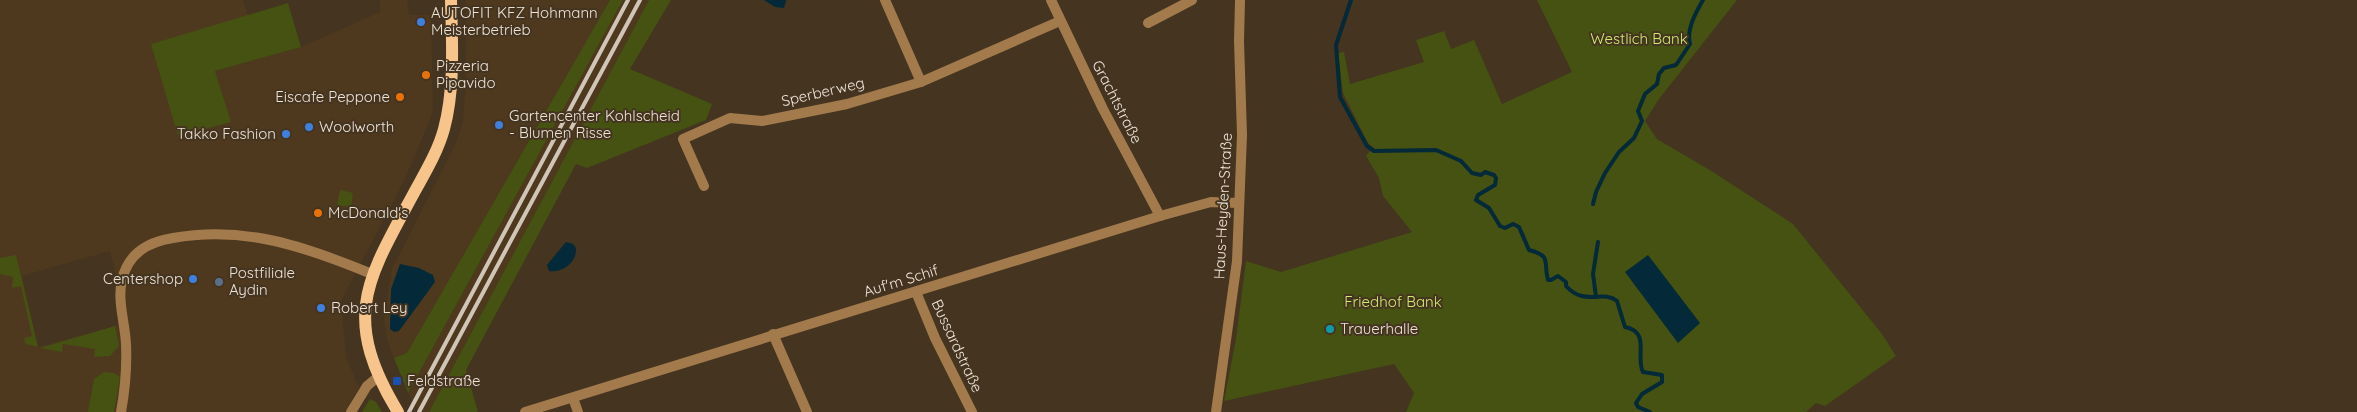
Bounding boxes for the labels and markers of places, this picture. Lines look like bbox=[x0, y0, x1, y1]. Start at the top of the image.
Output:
place label: AUTOFIT KFZ Hohmann Meisterbetrieb bbox=[431, 3, 598, 39]
marker: AUTOFIT KFZ Hohmann Meisterbetrieb bbox=[415, 16, 427, 28]
place label: Pizzeria Pipavido bbox=[436, 56, 495, 92]
marker: Pizzeria Pipavido bbox=[420, 69, 432, 81]
place label: Eiscafe Peppone bbox=[275, 87, 390, 106]
marker: Eiscafe Peppone bbox=[394, 91, 406, 103]
place label: Gartencenter Kohlscheid - Blumen Risse bbox=[509, 106, 680, 142]
place label: Woolworth bbox=[319, 117, 394, 136]
marker: Gartencenter Kohlscheid - Blumen Risse bbox=[493, 119, 505, 131]
marker: Woolworth bbox=[303, 121, 315, 133]
place label: Takko Fashion bbox=[177, 124, 276, 143]
marker: Takko Fashion bbox=[280, 128, 292, 140]
place label: McDonald's bbox=[328, 203, 408, 222]
marker: McDonald's bbox=[312, 207, 324, 219]
place label: Postfiliale Aydin bbox=[229, 263, 295, 299]
place label: Centershop bbox=[103, 269, 183, 288]
marker: Centershop bbox=[187, 273, 199, 285]
marker: Postfiliale Aydin bbox=[213, 276, 225, 288]
place label: Robert Ley bbox=[331, 298, 407, 317]
marker: Robert Ley bbox=[315, 302, 327, 314]
place label: Trauerhalle bbox=[1340, 319, 1418, 338]
marker: Trauerhalle bbox=[1324, 323, 1336, 335]
place label: Feldstraße bbox=[407, 371, 481, 390]
marker: Feldstraße bbox=[391, 375, 403, 387]

